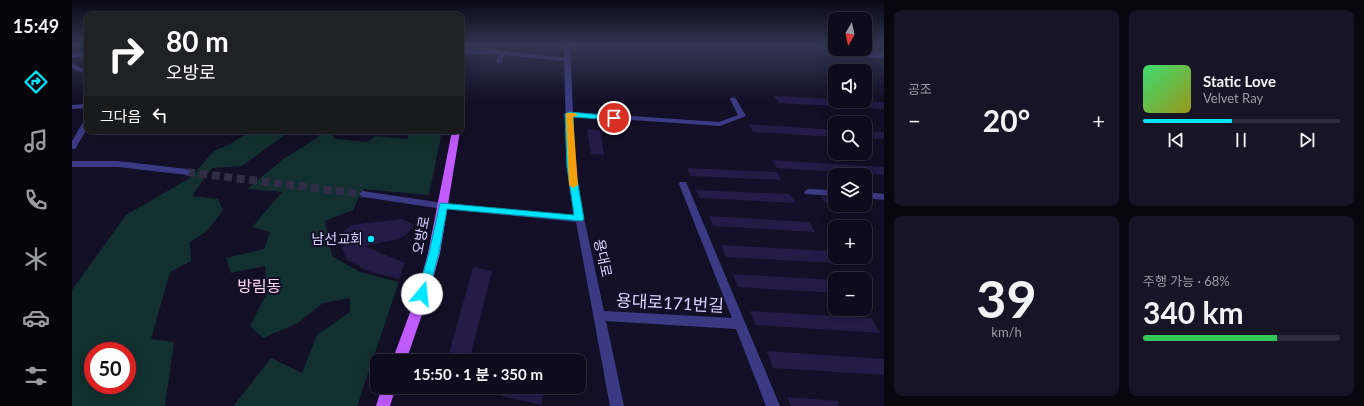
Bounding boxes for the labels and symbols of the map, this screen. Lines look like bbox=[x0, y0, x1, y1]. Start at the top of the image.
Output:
north arrow bbox=[828, 12, 872, 56]
pin bbox=[597, 101, 631, 135]
street label: 오방로 bbox=[408, 214, 433, 255]
place label: 남선교회 bbox=[311, 230, 363, 247]
marker: 남선교회 bbox=[366, 234, 376, 244]
street label: 용대로 bbox=[591, 237, 616, 279]
position arrow bbox=[401, 273, 443, 315]
district label: 방림동 bbox=[237, 276, 281, 295]
street label: 용대로171번길 bbox=[616, 289, 724, 316]
speed limit sign: 50 bbox=[84, 342, 136, 394]

